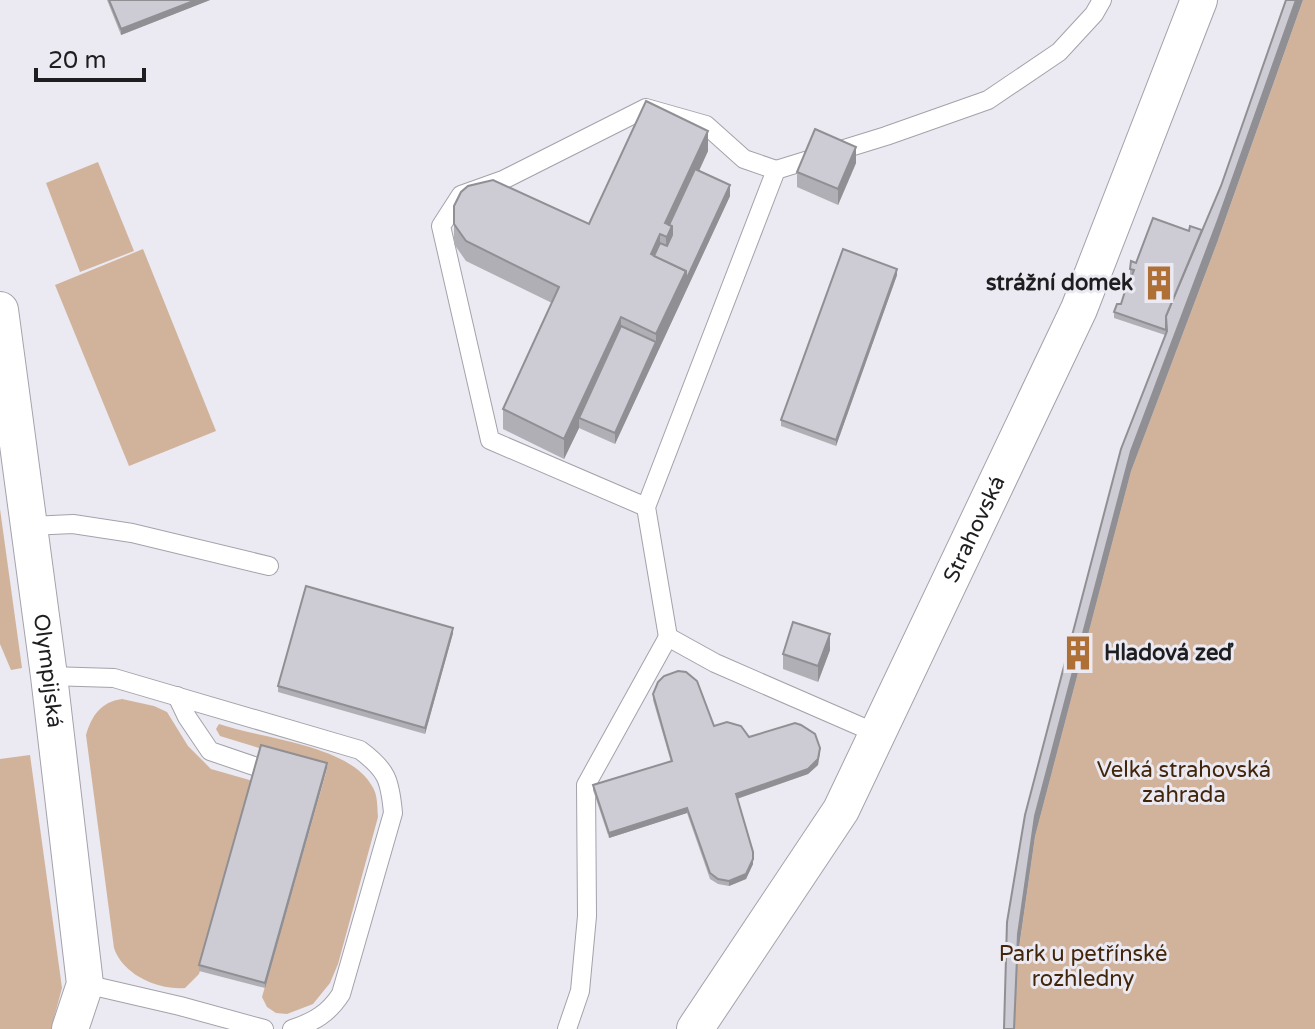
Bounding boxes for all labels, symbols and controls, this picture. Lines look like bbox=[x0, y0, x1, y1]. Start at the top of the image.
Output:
scale bar bbox=[36, 32, 144, 82]
text: 20 m bbox=[48, 46, 106, 75]
building icon: strážní domek bbox=[1140, 264, 1178, 302]
place label: strážní domek bbox=[986, 270, 1133, 296]
street label: Strahovská bbox=[938, 472, 1011, 587]
street label: Olympijská bbox=[28, 612, 68, 729]
building icon: Hladová zeď bbox=[1059, 634, 1097, 672]
place label: Hladová zeď bbox=[1104, 640, 1234, 666]
park label: Velká strahovská zahrada bbox=[1097, 757, 1271, 808]
park label: Park u petřínské rozhledny bbox=[999, 941, 1167, 992]

